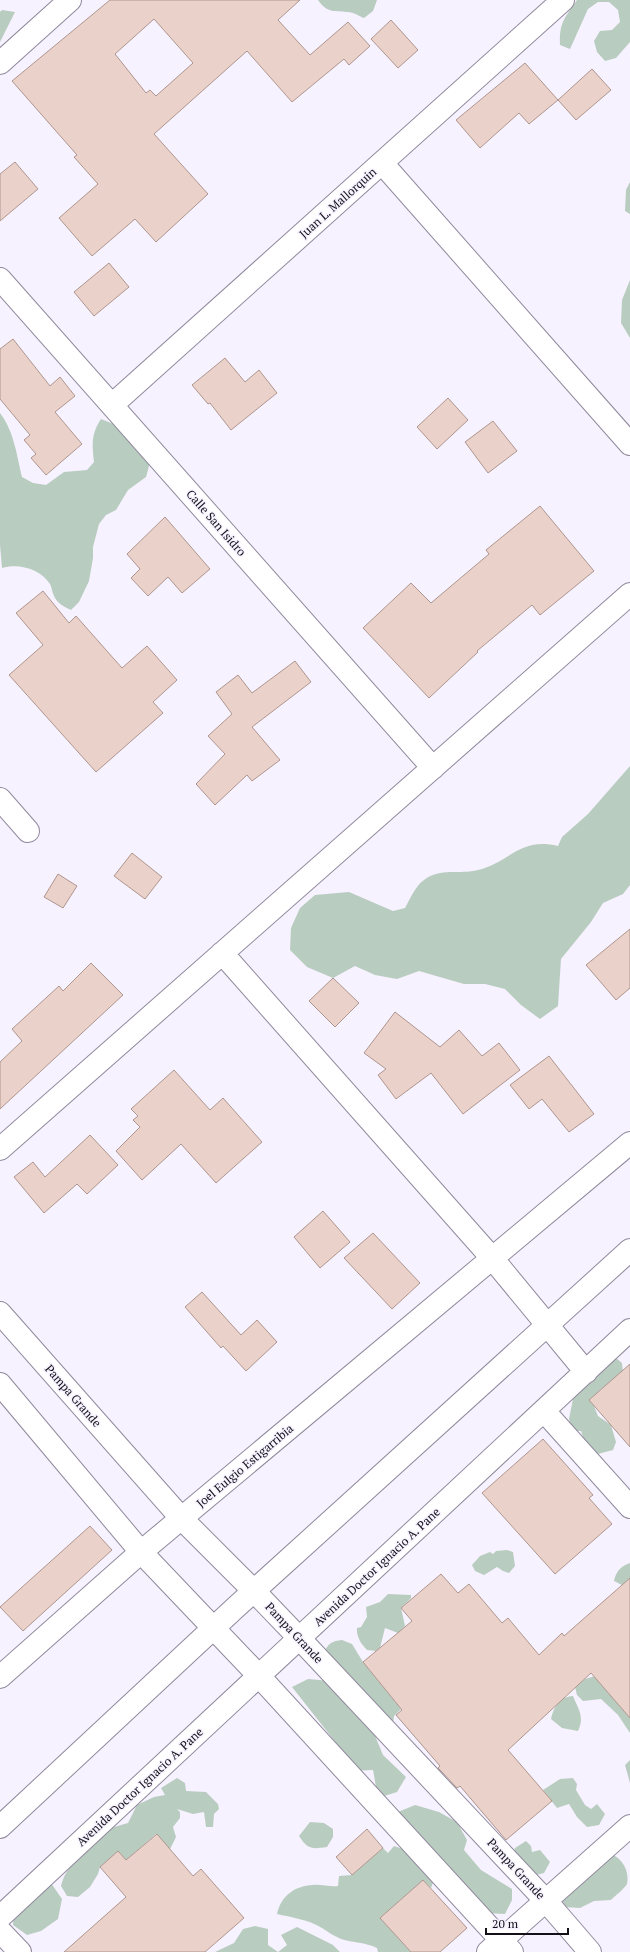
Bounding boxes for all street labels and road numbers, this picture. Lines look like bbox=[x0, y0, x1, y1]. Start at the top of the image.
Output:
street label: Juan L. Mallorquin bbox=[296, 164, 379, 241]
street label: Calle San Isidro bbox=[183, 486, 250, 559]
street label: Pampa Grande bbox=[42, 1361, 105, 1430]
street label: Joel Eulgio Estigarribia bbox=[193, 1421, 296, 1511]
street label: Avenida Doctor Ignacio A. Pane bbox=[310, 1504, 443, 1629]
street label: Pampa Grande bbox=[262, 1599, 326, 1666]
street label: Avenida Doctor Ignacio A. Pane bbox=[73, 1724, 206, 1849]
street label: Pampa Grande bbox=[484, 1835, 548, 1902]

